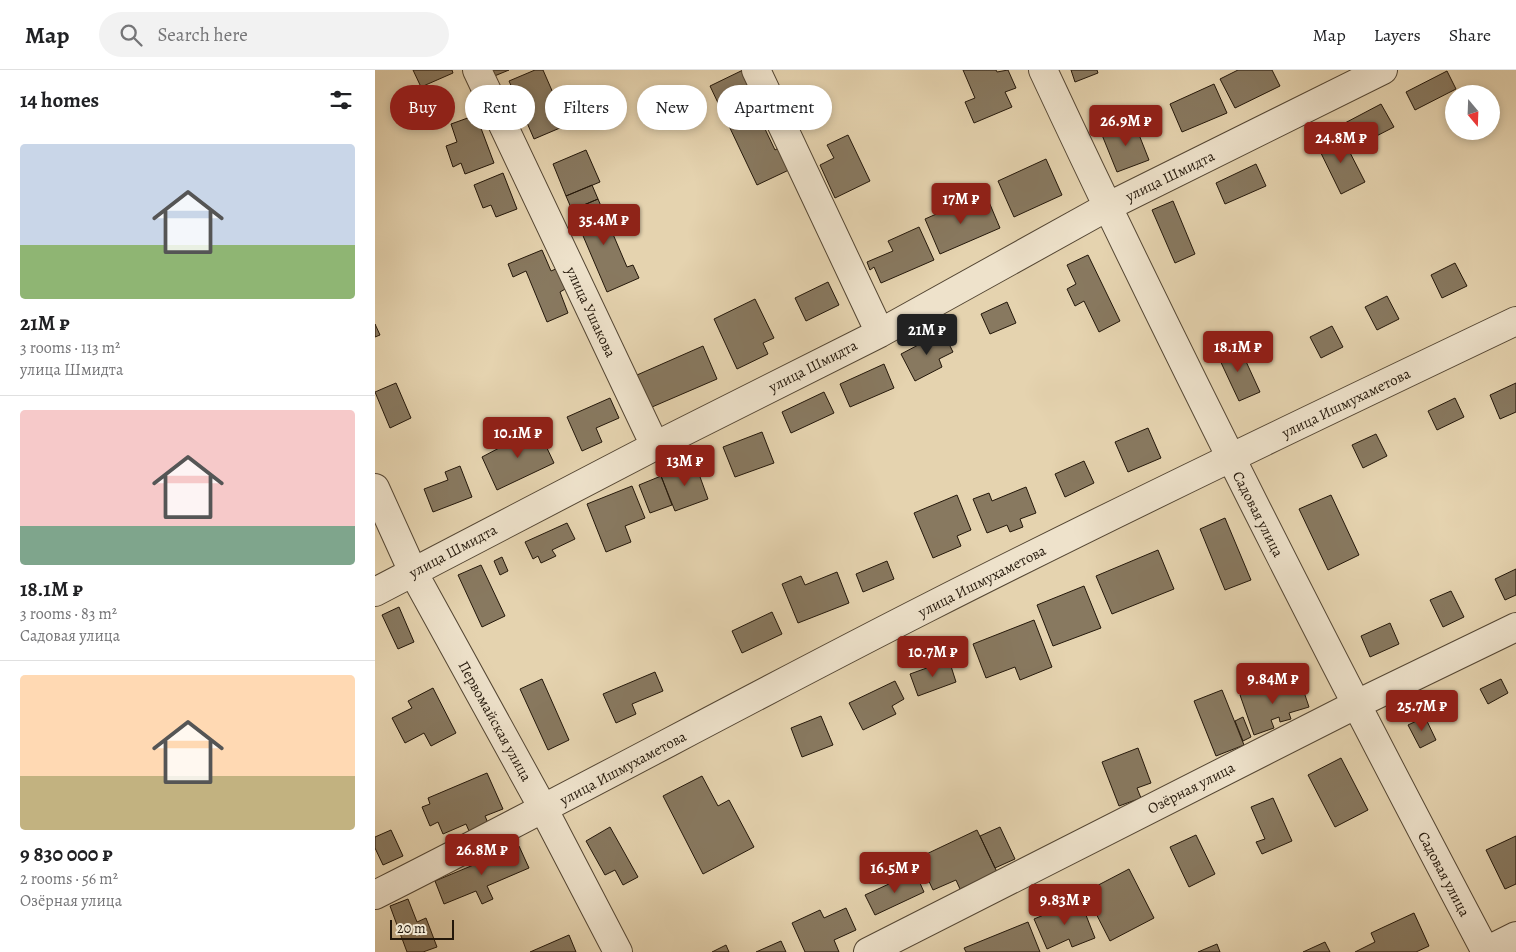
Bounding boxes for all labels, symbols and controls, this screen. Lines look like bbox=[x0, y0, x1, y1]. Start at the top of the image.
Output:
search box bbox=[99, 12, 449, 57]
text: Map bbox=[25, 19, 69, 51]
icon: search bbox=[117, 21, 145, 49]
text: Search here bbox=[157, 22, 248, 48]
text: Map bbox=[1313, 23, 1346, 47]
text: Layers bbox=[1374, 23, 1421, 47]
text: Share bbox=[1449, 23, 1491, 47]
chip: Buy bbox=[390, 85, 455, 130]
chip: Rent bbox=[465, 85, 535, 130]
chip: Filters bbox=[545, 85, 627, 130]
chip: New bbox=[637, 85, 707, 130]
chip: Apartment bbox=[717, 85, 832, 130]
north arrow bbox=[1445, 85, 1500, 140]
map controls bbox=[1445, 85, 1500, 140]
text: 14 homes bbox=[20, 86, 99, 114]
icon: filters bbox=[327, 86, 355, 114]
pin: 26.9M ₽ bbox=[1080, 104, 1172, 147]
text: 26.9M ₽ bbox=[1100, 110, 1152, 132]
pin: 24.8M ₽ bbox=[1295, 122, 1387, 164]
text: 24.8M ₽ bbox=[1315, 127, 1367, 149]
street label: улица Шмидта bbox=[1121, 146, 1218, 207]
icon: home bbox=[143, 177, 233, 267]
pin: 17M ₽ bbox=[926, 182, 996, 225]
text: 17M ₽ bbox=[943, 188, 979, 210]
pin: 35.4M ₽ bbox=[558, 204, 650, 246]
text: 35.4M ₽ bbox=[579, 209, 629, 231]
street label: улица Ушакова bbox=[561, 263, 621, 361]
text: 21M ₽ bbox=[20, 309, 70, 337]
pin: 21M ₽ bbox=[892, 314, 962, 356]
text: 21M ₽ bbox=[908, 319, 946, 341]
pin: 18.1M ₽ bbox=[1192, 330, 1284, 373]
street label: улица Шмидта bbox=[764, 335, 861, 397]
text: 18.1M ₽ bbox=[1214, 336, 1262, 358]
text: 3 rooms · 113 m² bbox=[20, 337, 120, 359]
text: улица Шмидта bbox=[20, 359, 123, 381]
street label: улица Ишмухаметова bbox=[1277, 363, 1414, 443]
pin: 10.1M ₽ bbox=[472, 416, 564, 459]
text: 10.1M ₽ bbox=[494, 422, 542, 444]
icon: home bbox=[143, 442, 233, 532]
pin: 13M ₽ bbox=[650, 444, 720, 487]
text: 13M ₽ bbox=[667, 450, 703, 472]
street label: Садовая улица bbox=[1228, 468, 1288, 560]
street label: улица Шмидта bbox=[405, 519, 501, 583]
street label: улица Ишмухаметова bbox=[914, 540, 1049, 622]
text: 18.1M ₽ bbox=[20, 575, 83, 603]
text: 3 rooms · 83 m² bbox=[20, 603, 117, 625]
text: Садовая улица bbox=[20, 625, 120, 647]
pin: 10.7M ₽ bbox=[887, 636, 979, 678]
text: 10.7M ₽ bbox=[908, 641, 958, 663]
street label: Первомайская улица bbox=[454, 657, 536, 785]
pin: 9.84M ₽ bbox=[1227, 662, 1319, 705]
text: 9.84M ₽ bbox=[1247, 668, 1299, 690]
pin: 25.7M ₽ bbox=[1376, 690, 1468, 732]
text: 25.7M ₽ bbox=[1397, 695, 1447, 717]
icon: home bbox=[143, 707, 233, 797]
street label: улица Ишмухаметова bbox=[555, 726, 690, 810]
street label: Озёрная улица bbox=[1144, 757, 1238, 819]
street label: Садовая улица bbox=[1413, 828, 1475, 920]
pin: 26.8M ₽ bbox=[436, 834, 528, 876]
text: 26.8M ₽ bbox=[456, 839, 508, 861]
text: 9 830 000 ₽ bbox=[20, 840, 113, 868]
pin: 16.5M ₽ bbox=[849, 852, 941, 894]
text: 16.5M ₽ bbox=[871, 857, 919, 879]
text: 2 rooms · 56 m² bbox=[20, 868, 118, 890]
pin: 9.83M ₽ bbox=[1019, 884, 1111, 926]
text: 9.83M ₽ bbox=[1040, 889, 1090, 911]
text: Озёрная улица bbox=[20, 890, 122, 912]
scale bar bbox=[390, 917, 454, 940]
text: 20 m bbox=[397, 919, 426, 938]

